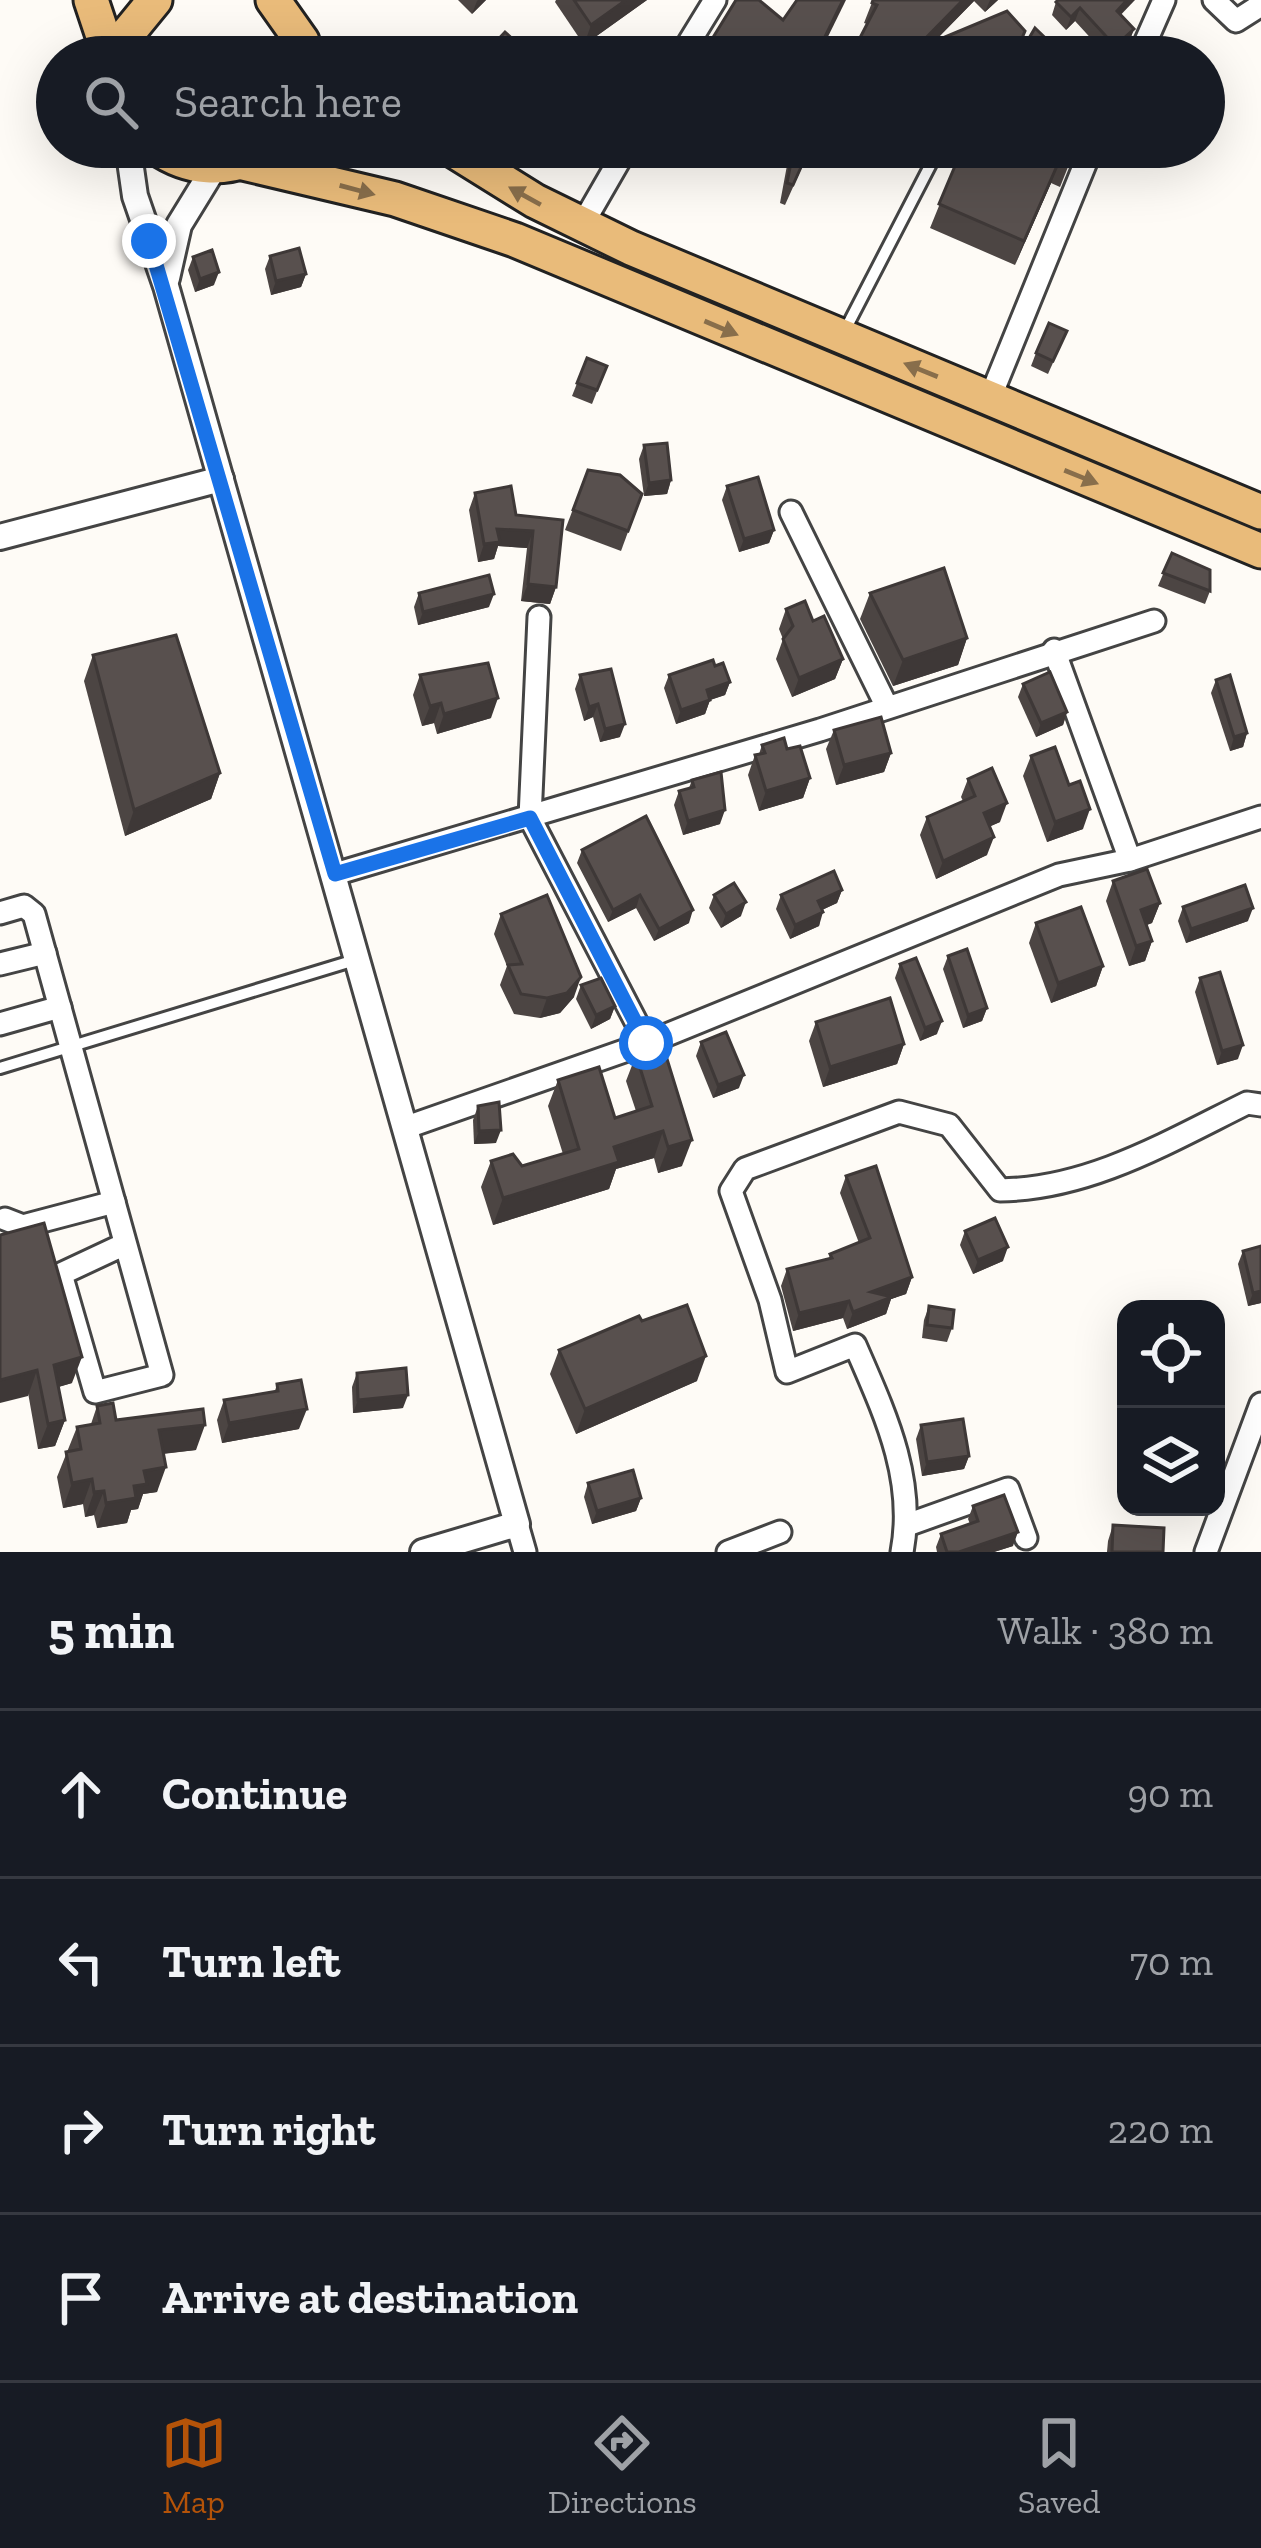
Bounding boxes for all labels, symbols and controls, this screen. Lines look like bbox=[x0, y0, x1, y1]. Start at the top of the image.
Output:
search box bbox=[36, 36, 1225, 168]
icon: search bbox=[78, 69, 144, 135]
text: Search here bbox=[174, 75, 402, 129]
one-way arrow bbox=[339, 181, 376, 200]
one-way arrow bbox=[509, 186, 542, 207]
route end bbox=[122, 214, 176, 268]
one-way arrow bbox=[703, 319, 739, 338]
one-way arrow bbox=[902, 360, 938, 379]
one-way arrow bbox=[1064, 468, 1100, 487]
route start bbox=[619, 1016, 673, 1070]
map controls bbox=[1117, 1300, 1225, 1516]
button: locate bbox=[1117, 1300, 1225, 1408]
button: layers bbox=[1117, 1408, 1225, 1516]
text: 5 min bbox=[48, 1600, 174, 1661]
text: Walk · 380 m bbox=[998, 1607, 1213, 1654]
icon: ahead bbox=[48, 1761, 114, 1827]
text: Continue bbox=[162, 1767, 347, 1821]
text: 90 m bbox=[1127, 1770, 1213, 1817]
icon: left bbox=[48, 1929, 114, 1995]
text: Turn left bbox=[162, 1935, 340, 1989]
text: 70 m bbox=[1130, 1938, 1213, 1985]
icon: right bbox=[48, 2097, 114, 2163]
text: Turn right bbox=[162, 2103, 375, 2157]
text: 220 m bbox=[1108, 2106, 1213, 2153]
icon: arrive bbox=[48, 2265, 114, 2331]
text: Arrive at destination bbox=[162, 2271, 578, 2325]
tab: Map bbox=[161, 2410, 227, 2521]
tab: Directions bbox=[548, 2410, 697, 2521]
tab: Saved bbox=[1018, 2410, 1100, 2521]

